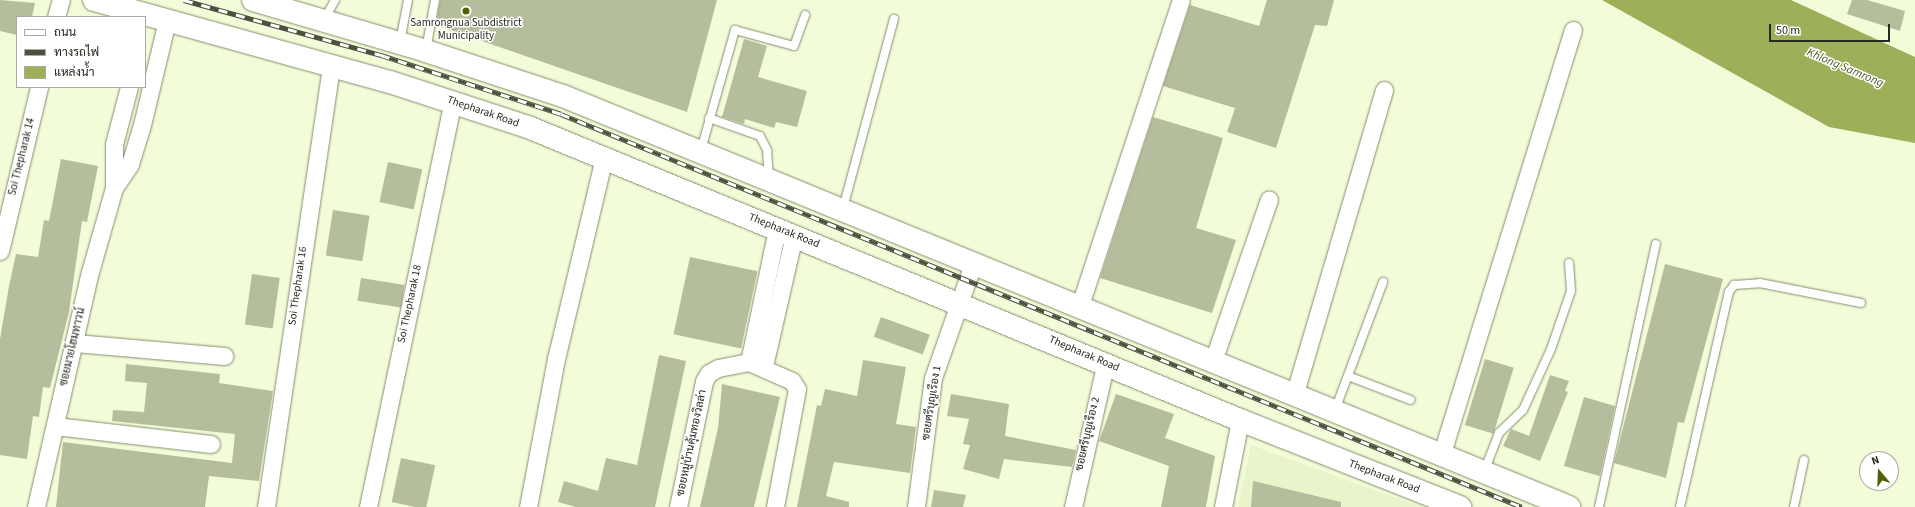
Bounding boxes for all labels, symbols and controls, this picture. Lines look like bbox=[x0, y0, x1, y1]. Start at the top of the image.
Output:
marker: Samrongnua Subdistrict Municipality bbox=[461, 6, 471, 16]
legend bbox=[16, 16, 146, 88]
scale bar bbox=[1771, 16, 1892, 42]
place label: Samrongnua Subdistrict Municipality bbox=[410, 17, 522, 43]
text: 50 m bbox=[1776, 22, 1800, 39]
text: ถนน bbox=[54, 24, 76, 41]
text: ทางรถไฟ bbox=[54, 44, 99, 61]
water label: Khlong Samrong bbox=[1804, 45, 1886, 91]
text: แหล่งน้ำ bbox=[54, 64, 94, 81]
street label: Thepharak Road bbox=[445, 93, 521, 131]
street label: Soi Thepharak 14 bbox=[6, 117, 38, 197]
street label: Thepharak Road bbox=[747, 211, 821, 251]
street label: Soi Thepharak 16 bbox=[286, 246, 310, 326]
street label: Soi Thepharak 18 bbox=[395, 264, 425, 344]
street label: ซอยมายโฮมทาวน์ bbox=[58, 306, 88, 388]
street label: Thepharak Road bbox=[1047, 333, 1121, 375]
street label: ซอยศรีบุญเรือง 1 bbox=[920, 365, 944, 441]
street label: ซอยหมู่บ้านคุ้มทองวิลล่า bbox=[674, 389, 710, 497]
street label: ซอยศรีบุญเรือง 2 bbox=[1073, 396, 1103, 472]
north arrow bbox=[1859, 451, 1899, 491]
text: N bbox=[1869, 452, 1881, 468]
street label: Thepharak Road bbox=[1346, 457, 1422, 497]

